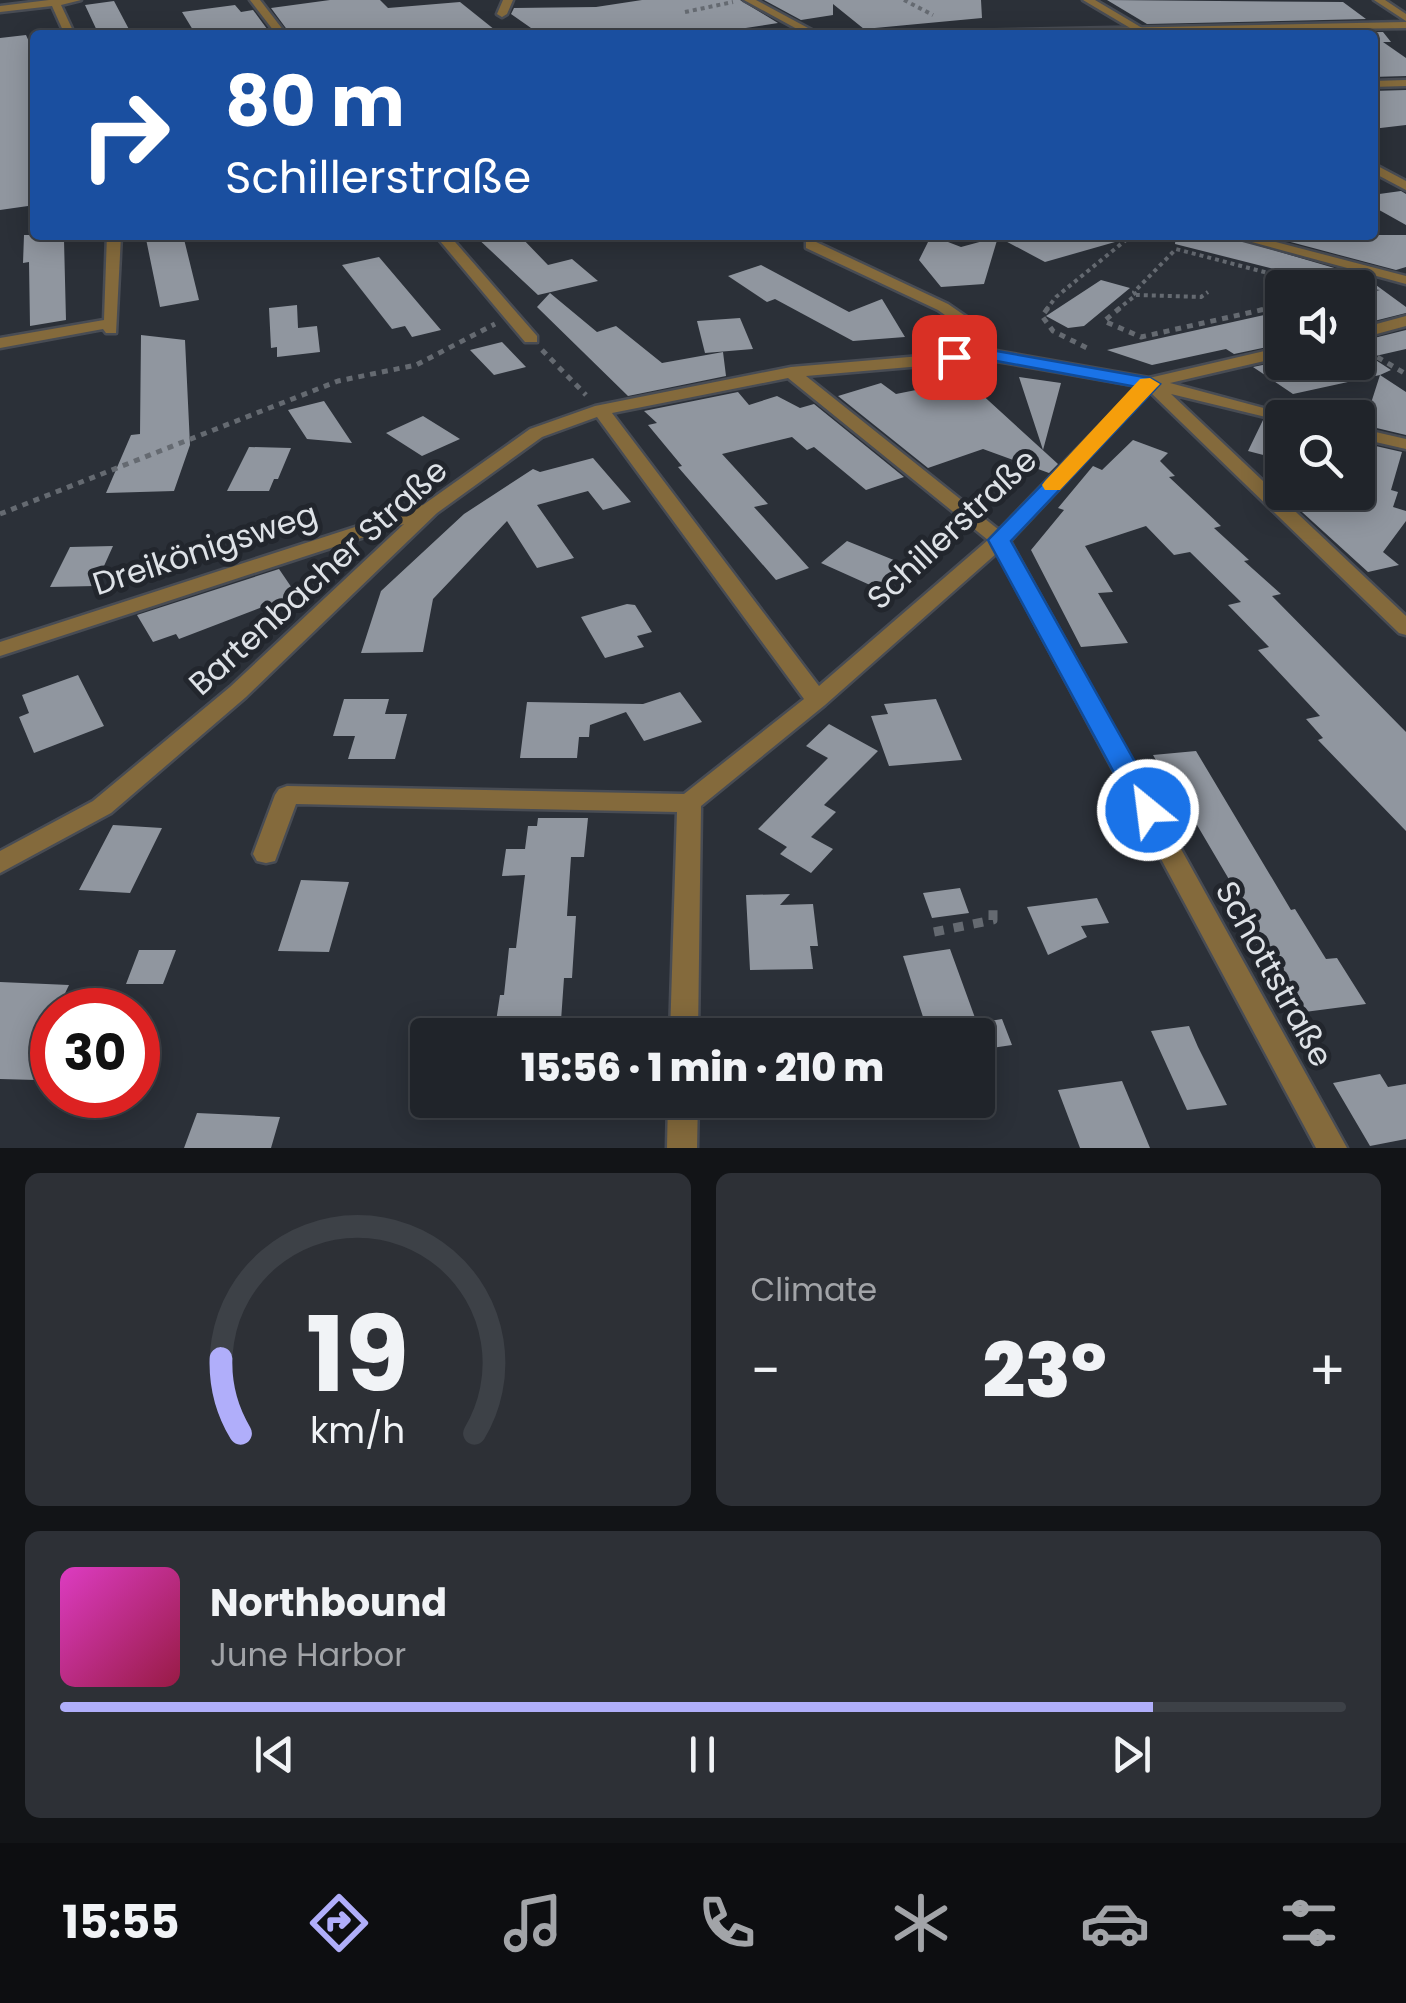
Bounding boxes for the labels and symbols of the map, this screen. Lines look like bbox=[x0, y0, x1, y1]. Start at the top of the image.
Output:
pin bbox=[912, 315, 997, 400]
street label: Schillerstraße bbox=[857, 438, 1047, 619]
street label: Bartenbacher Straße bbox=[178, 448, 457, 705]
street label: Dreikönigsweg bbox=[87, 491, 323, 606]
position arrow bbox=[1096, 758, 1200, 862]
street label: Schottstraße bbox=[1205, 873, 1344, 1075]
speed limit sign: 30 bbox=[30, 988, 160, 1118]

